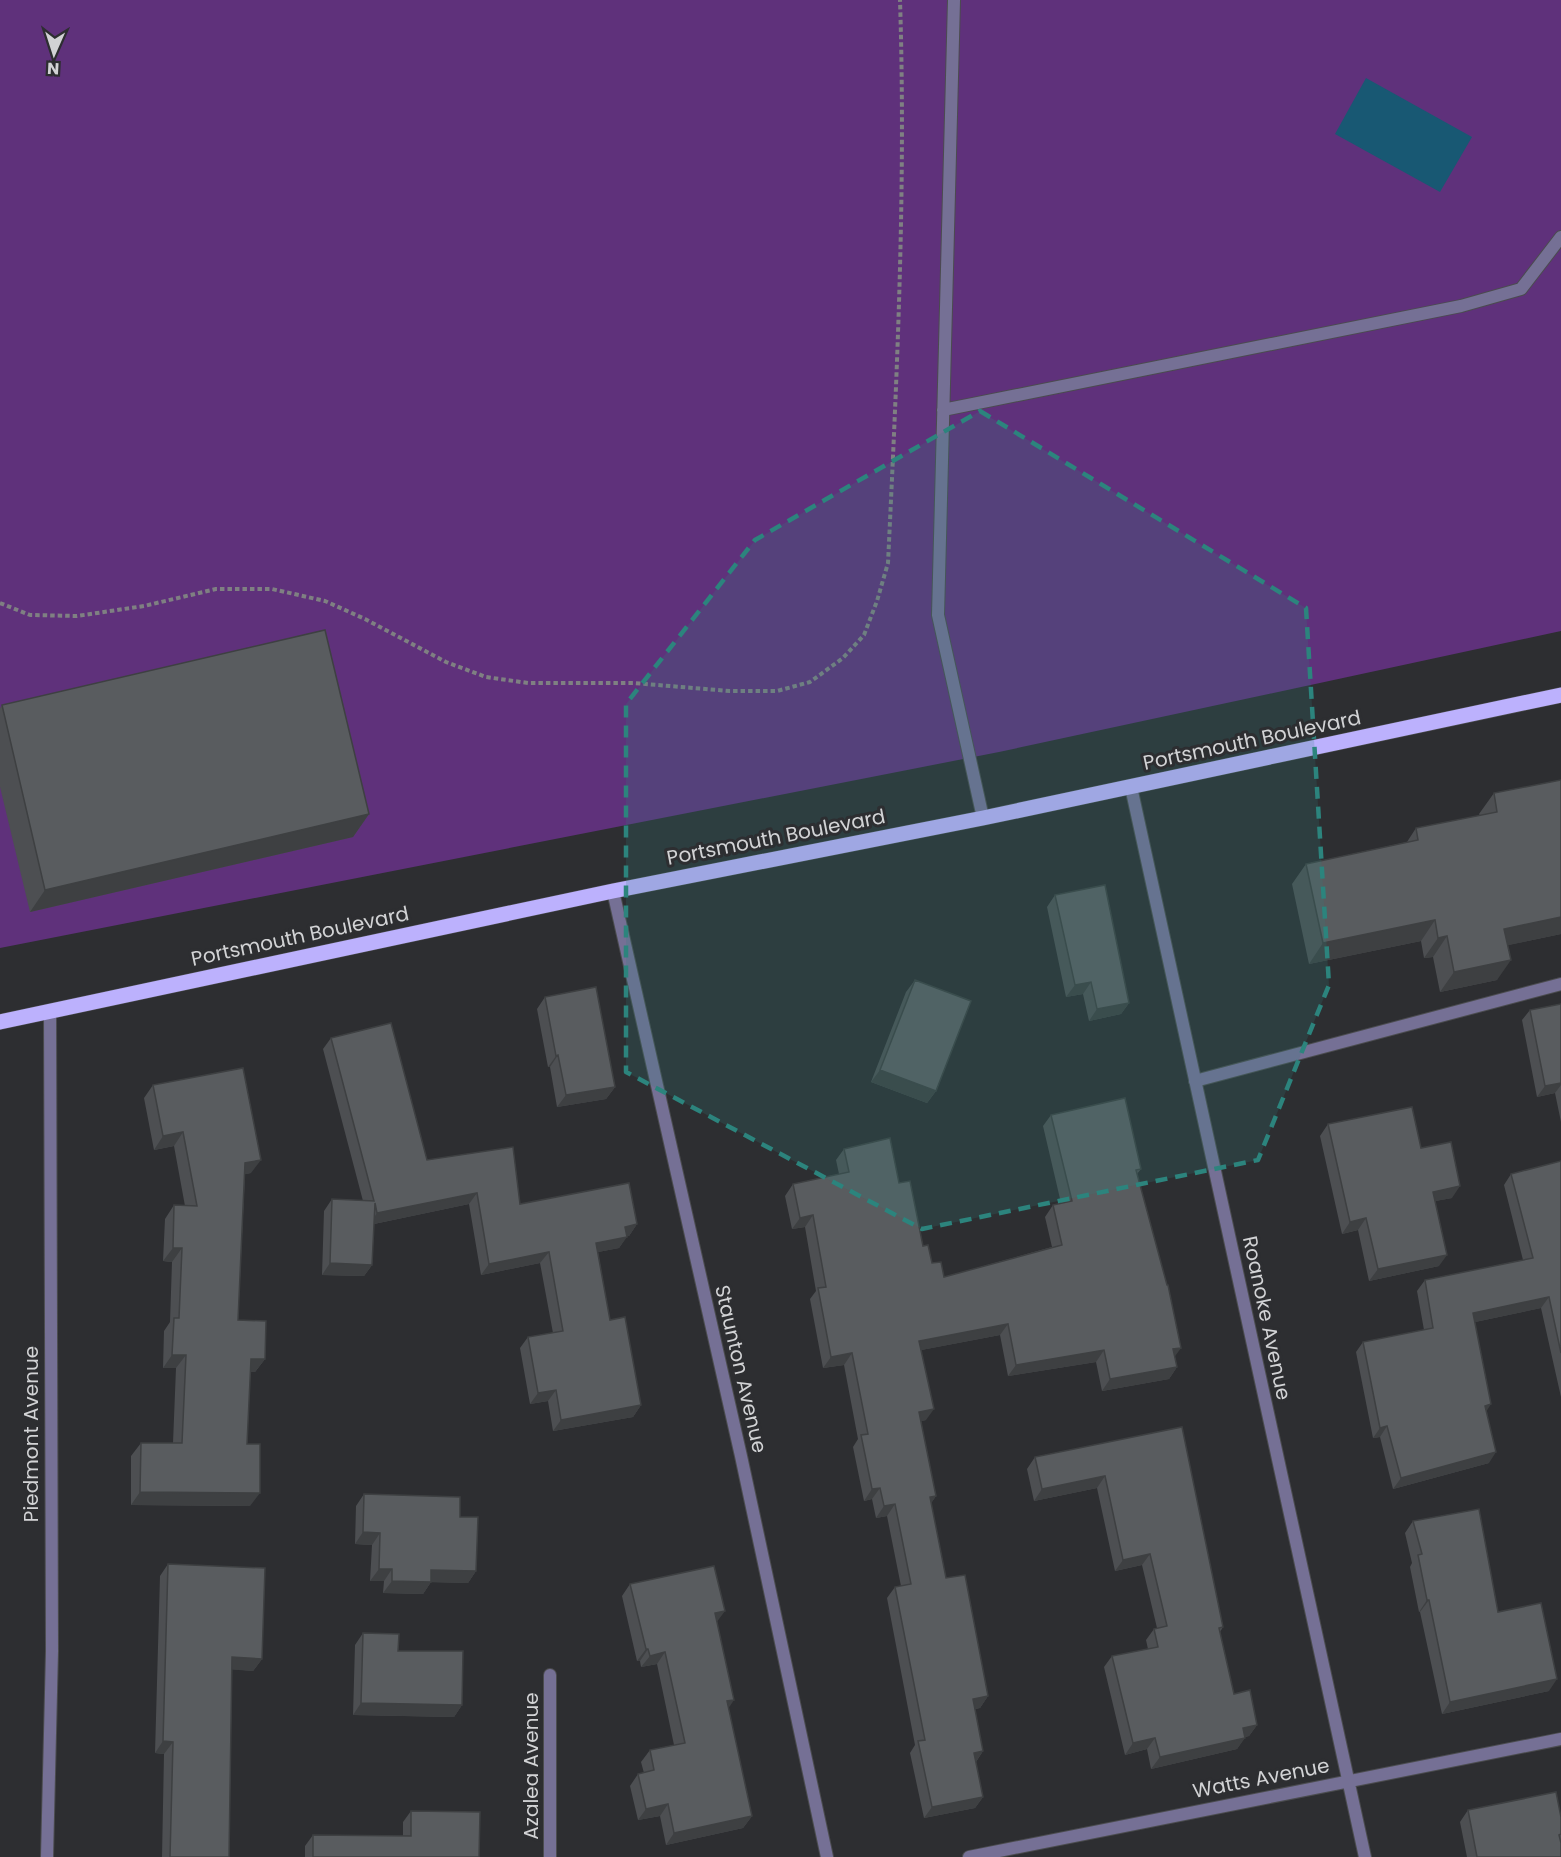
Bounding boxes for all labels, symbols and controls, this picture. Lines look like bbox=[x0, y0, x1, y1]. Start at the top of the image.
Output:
north arrow bbox=[24, 24, 84, 84]
text: N bbox=[47, 57, 60, 80]
street label: Portsmouth Boulevard bbox=[1140, 703, 1364, 777]
street label: Portsmouth Boulevard bbox=[664, 802, 888, 872]
street label: Portsmouth Boulevard bbox=[188, 899, 412, 973]
street label: Roanoke Avenue bbox=[1236, 1233, 1298, 1403]
street label: Staunton Avenue bbox=[708, 1282, 774, 1456]
street label: Piedmont Avenue bbox=[17, 1346, 45, 1522]
street label: Azalea Avenue bbox=[517, 1692, 545, 1840]
street label: Watts Avenue bbox=[1190, 1751, 1332, 1805]

